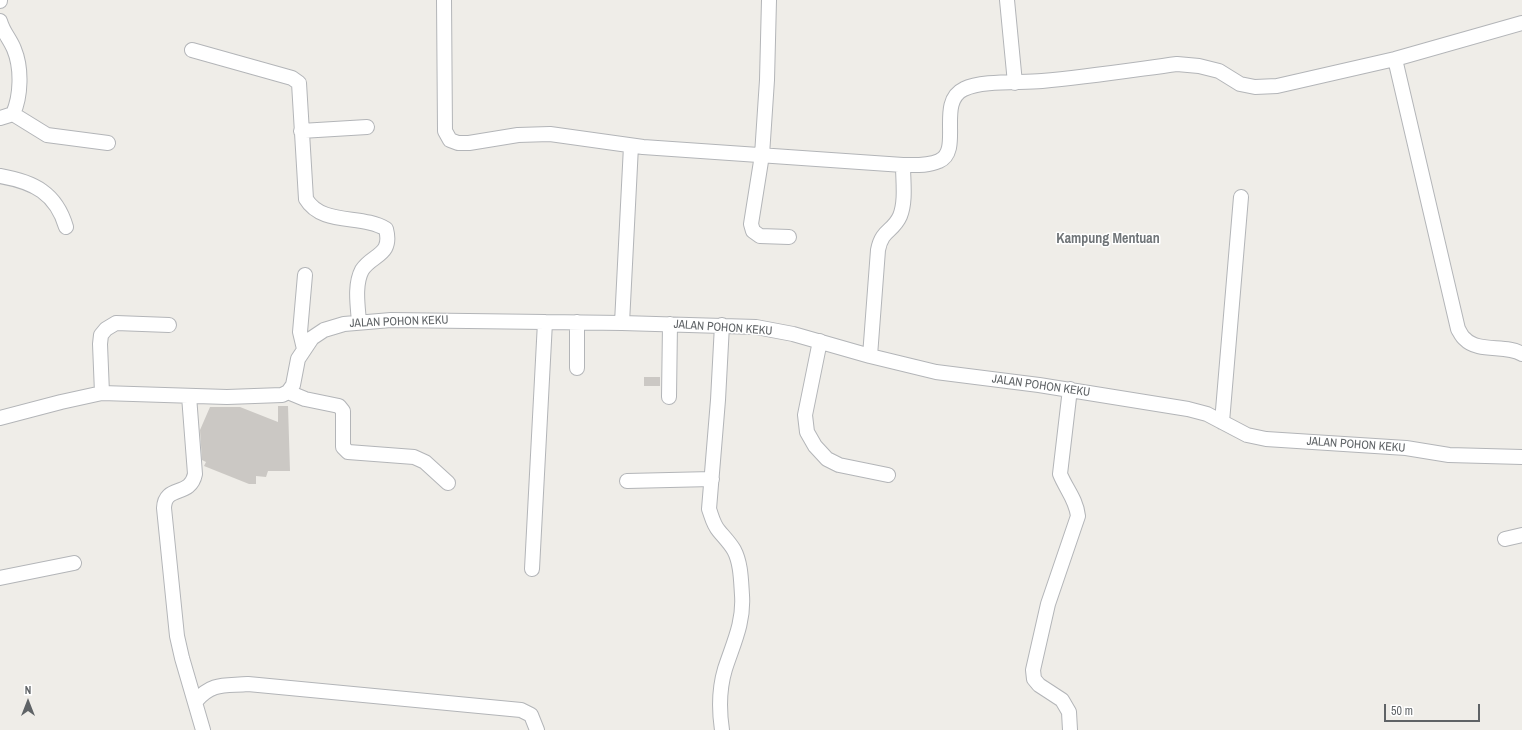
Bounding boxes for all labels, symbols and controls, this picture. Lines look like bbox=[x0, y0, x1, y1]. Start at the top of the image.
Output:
district label: Kampung Mentuan bbox=[1056, 231, 1160, 247]
street label: JALAN POHON KEKU bbox=[349, 313, 449, 331]
street label: JALAN POHON KEKU bbox=[673, 317, 773, 339]
street label: JALAN POHON KEKU bbox=[991, 372, 1091, 400]
street label: JALAN POHON KEKU bbox=[1306, 434, 1406, 456]
north arrow bbox=[8, 682, 48, 722]
text: N bbox=[25, 683, 31, 697]
scale bar bbox=[1386, 696, 1482, 722]
text: 50 m bbox=[1391, 703, 1413, 719]

